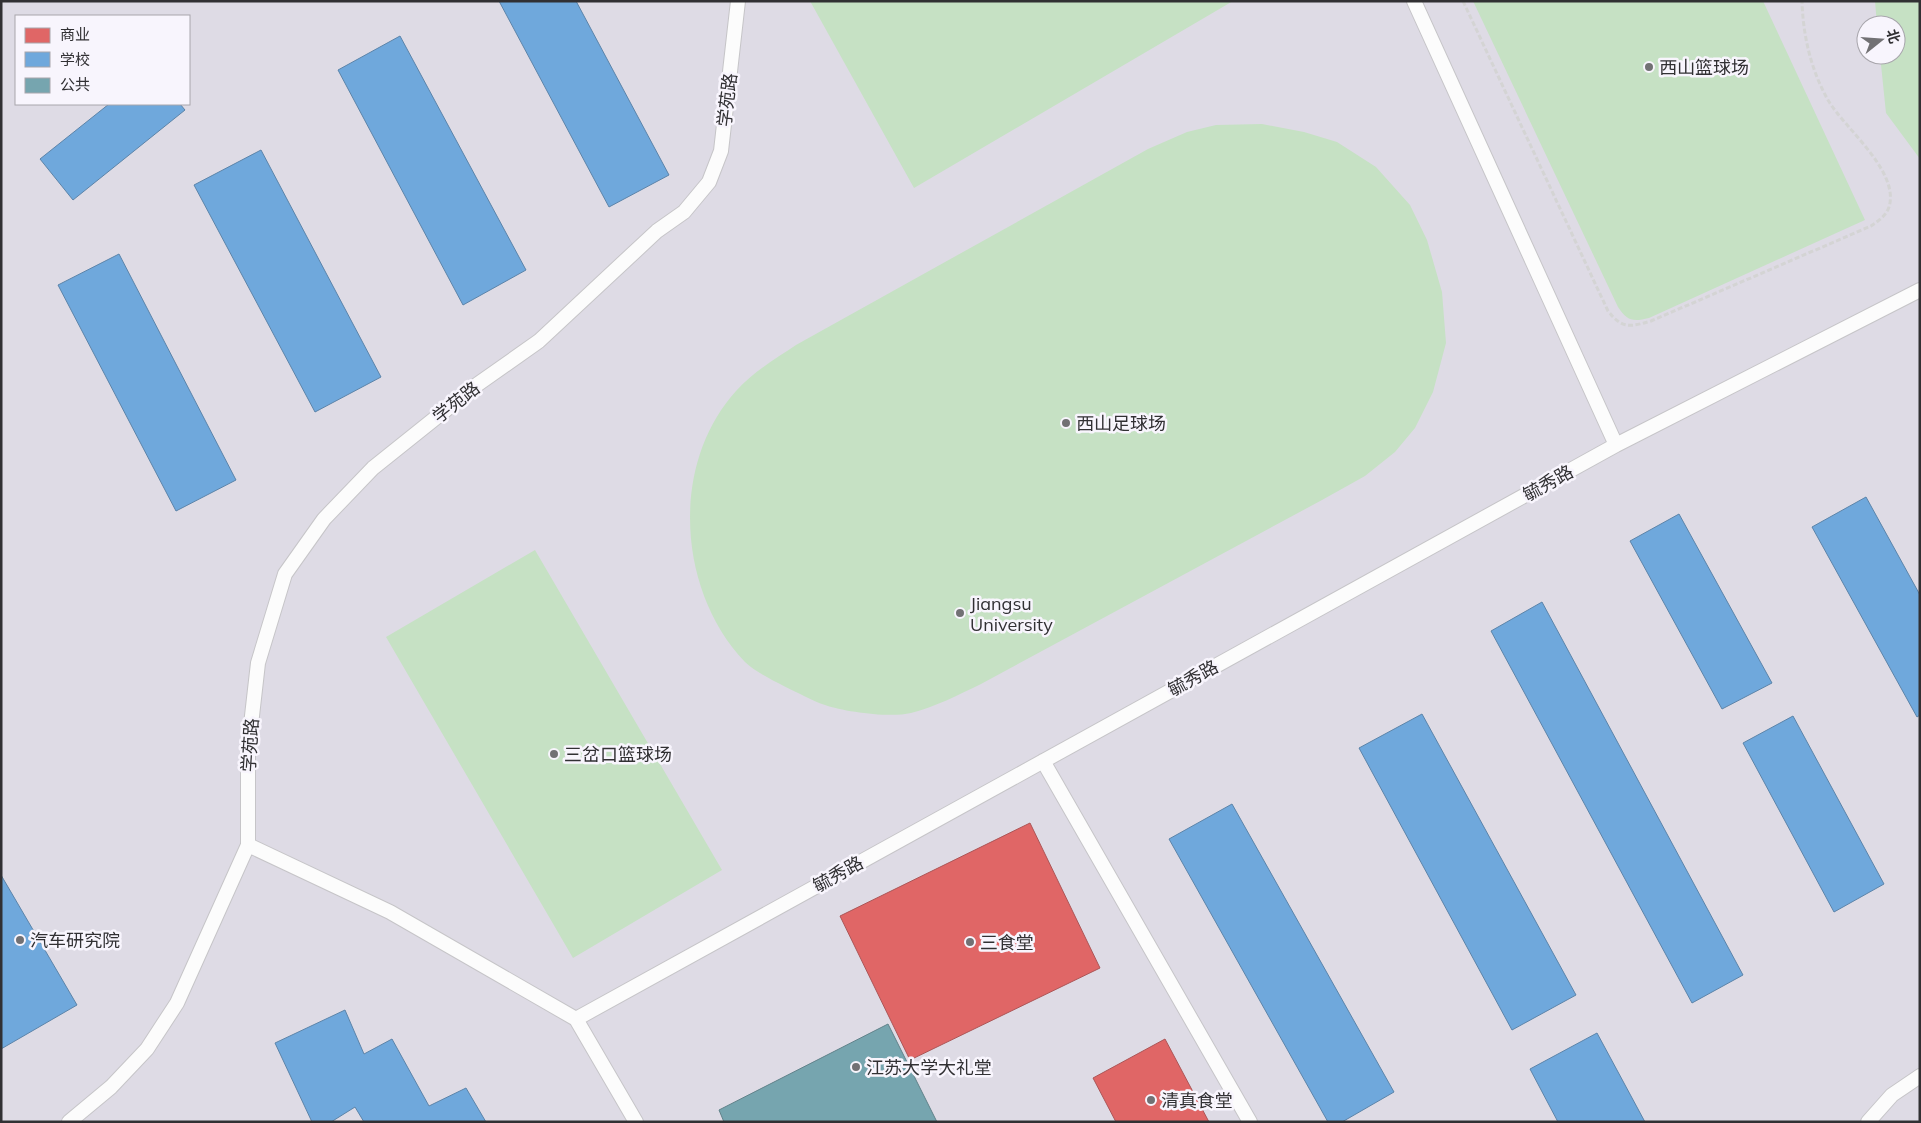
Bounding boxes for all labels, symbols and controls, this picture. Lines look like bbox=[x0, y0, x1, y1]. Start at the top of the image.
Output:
legend bbox=[15, 15, 190, 105]
north arrow bbox=[1856, 15, 1906, 65]
text: 商业 bbox=[60, 25, 90, 44]
text: 北 bbox=[1883, 27, 1904, 46]
text: 学校 bbox=[60, 50, 90, 69]
place label: 西山篮球场 bbox=[1659, 56, 1749, 79]
marker: 西山篮球场 bbox=[1643, 61, 1655, 73]
street label: 学苑路 bbox=[712, 72, 742, 128]
text: 公共 bbox=[60, 75, 90, 94]
street label: 学苑路 bbox=[428, 376, 484, 428]
place label: 西山足球场 bbox=[1076, 412, 1166, 435]
marker: 西山足球场 bbox=[1060, 417, 1072, 429]
street label: 毓秀路 bbox=[1519, 460, 1577, 506]
place label: Jiangsu University bbox=[970, 592, 1053, 636]
marker: Jiangsu University bbox=[954, 607, 966, 619]
street label: 毓秀路 bbox=[1164, 655, 1222, 701]
street label: 学苑路 bbox=[237, 717, 263, 773]
place label: 三岔口篮球场 bbox=[564, 743, 672, 766]
marker: 三岔口篮球场 bbox=[548, 748, 560, 760]
street label: 毓秀路 bbox=[809, 851, 867, 897]
place label: 汽车研究院 bbox=[30, 929, 120, 952]
place label: 三食堂 bbox=[980, 931, 1034, 954]
marker: 汽车研究院 bbox=[14, 934, 26, 946]
marker: 三食堂 bbox=[964, 936, 976, 948]
place label: 江苏大学大礼堂 bbox=[866, 1056, 992, 1079]
marker: 江苏大学大礼堂 bbox=[850, 1061, 862, 1073]
place label: 清真食堂 bbox=[1161, 1089, 1233, 1112]
marker: 清真食堂 bbox=[1145, 1094, 1157, 1106]

